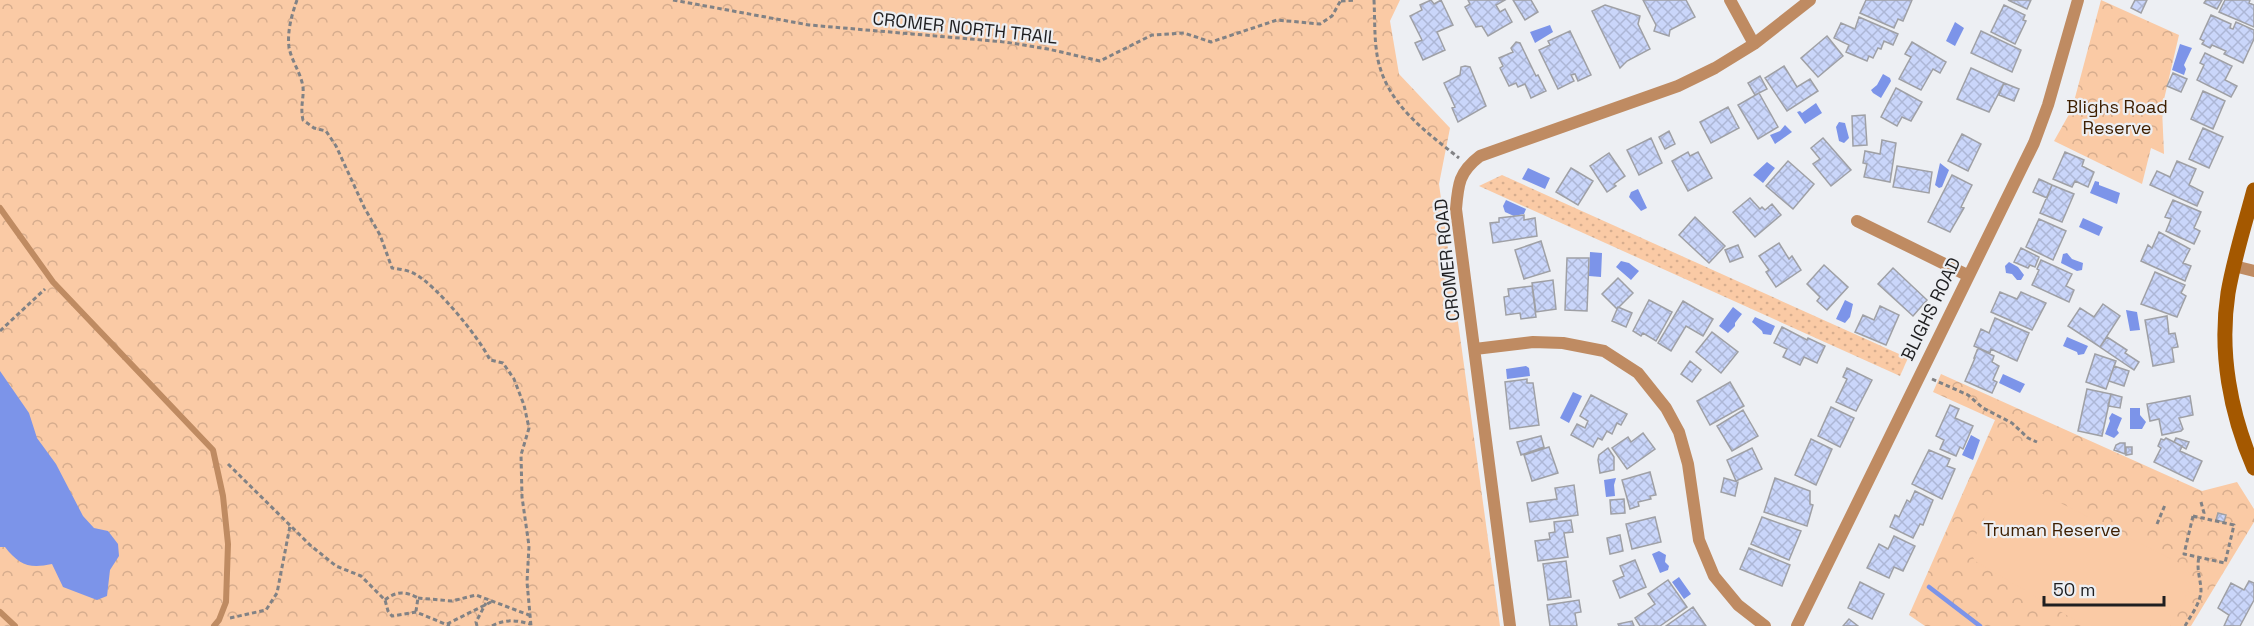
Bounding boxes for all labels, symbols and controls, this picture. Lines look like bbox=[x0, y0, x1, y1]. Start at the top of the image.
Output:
street label: CROMER NORTH TRAIL bbox=[871, 6, 1059, 49]
park label: Blighs Road Reserve bbox=[2066, 95, 2168, 139]
street label: CROMER ROAD bbox=[1429, 198, 1464, 322]
street label: BLIGHS ROAD bbox=[1896, 253, 1965, 364]
park label: Truman Reserve bbox=[1983, 518, 2121, 541]
scale bar bbox=[2044, 569, 2164, 607]
text: 50 m bbox=[2053, 578, 2095, 601]

